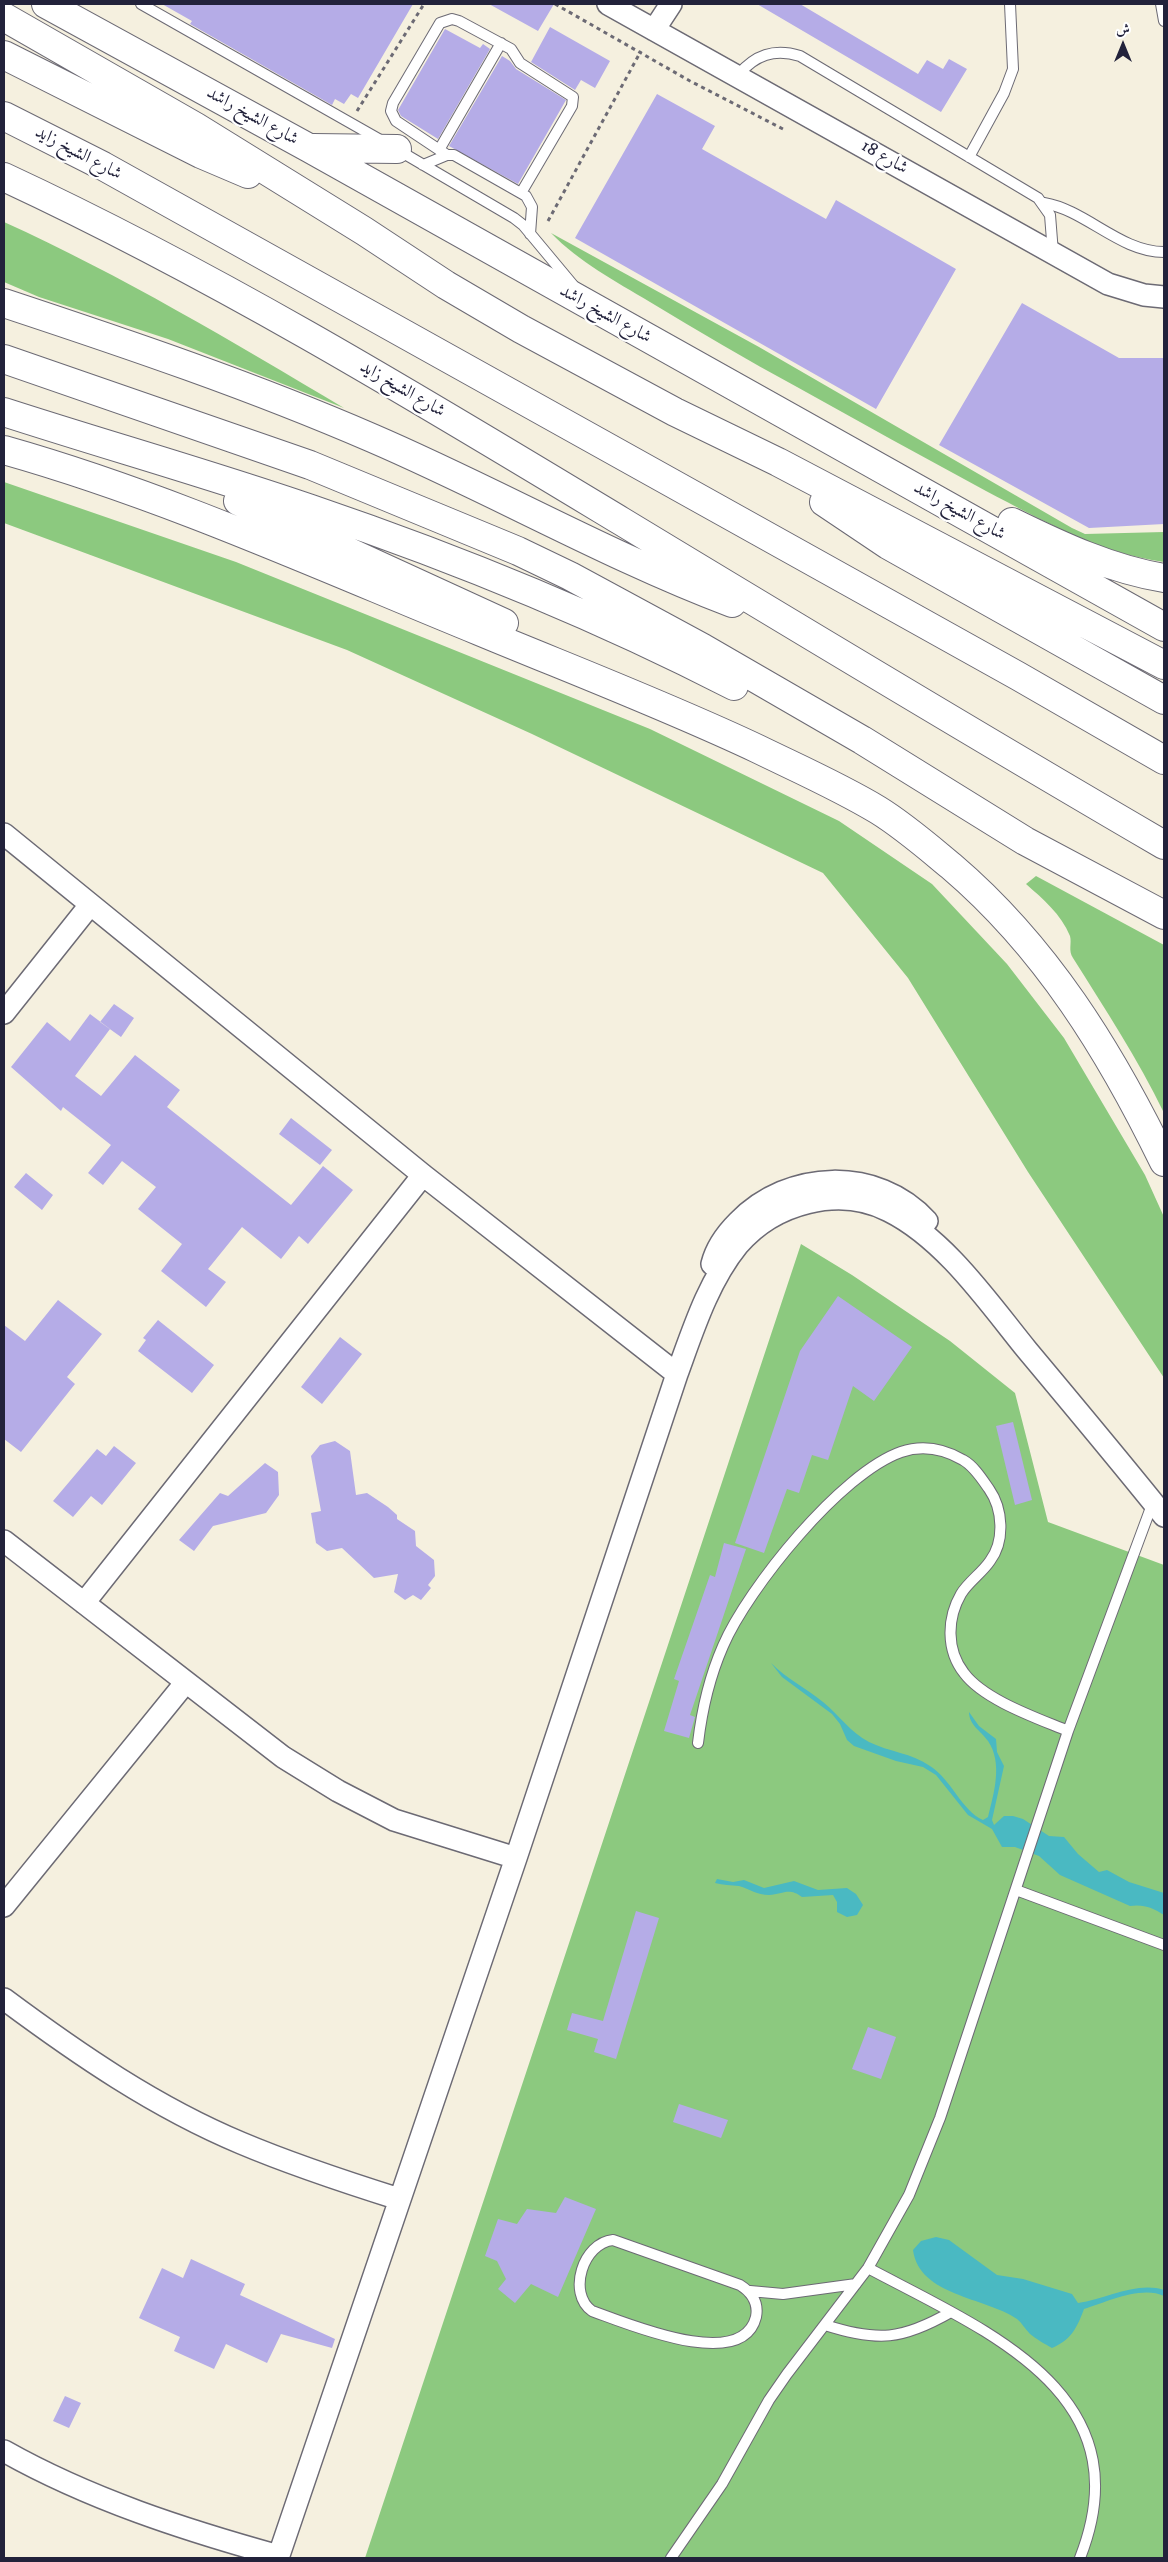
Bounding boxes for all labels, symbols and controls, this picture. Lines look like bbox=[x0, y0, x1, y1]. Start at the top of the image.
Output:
north arrow bbox=[1098, 20, 1148, 70]
text: ش bbox=[1116, 21, 1130, 39]
street label: شارع الشيخ راشد bbox=[202, 83, 302, 151]
street label: شارع الشيخ زايد bbox=[31, 122, 125, 186]
street label: شارع 18 bbox=[857, 136, 911, 180]
street label: شارع الشيخ راشد bbox=[555, 281, 655, 349]
street label: شارع الشيخ زايد bbox=[355, 357, 449, 423]
street label: شارع الشيخ راشد bbox=[909, 478, 1009, 546]

